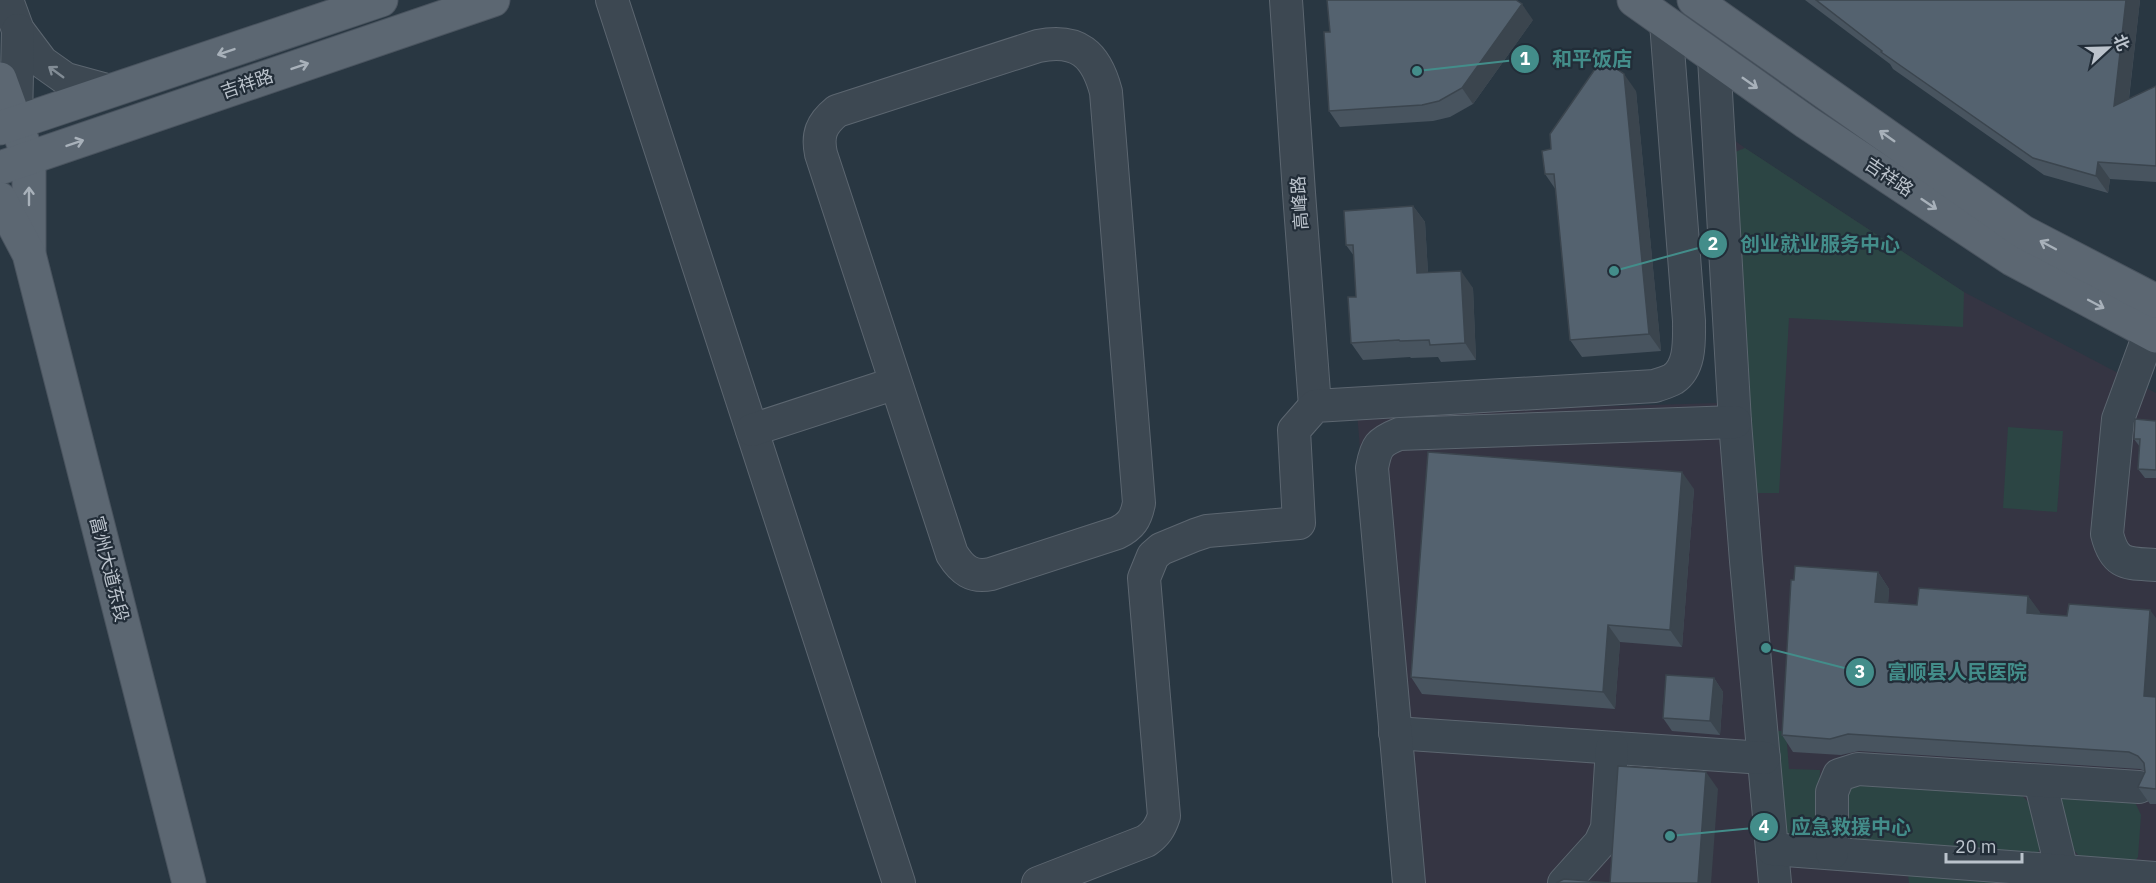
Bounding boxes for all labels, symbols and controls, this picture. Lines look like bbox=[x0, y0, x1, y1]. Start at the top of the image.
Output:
north arrow bbox=[2078, 18, 2138, 78]
text: 北 bbox=[2110, 31, 2134, 54]
callout: 和平饭店 bbox=[1510, 40, 1644, 78]
text: 和平饭店 bbox=[1552, 45, 1632, 72]
text: 1 bbox=[1520, 47, 1531, 70]
one-way arrow bbox=[217, 48, 236, 59]
one-way arrow bbox=[290, 60, 309, 71]
street label: 吉祥路 bbox=[218, 64, 276, 103]
one-way arrow bbox=[48, 66, 64, 78]
one-way arrow bbox=[1741, 77, 1757, 89]
one-way arrow bbox=[1879, 130, 1896, 142]
one-way arrow bbox=[65, 136, 84, 147]
street label: 吉祥路 bbox=[1860, 152, 1918, 201]
street label: 高峰路 bbox=[1286, 175, 1313, 231]
one-way arrow bbox=[23, 186, 35, 206]
one-way arrow bbox=[1920, 198, 1936, 210]
callout: 创业就业服务中心 bbox=[1698, 225, 1912, 263]
text: 创业就业服务中心 bbox=[1740, 230, 1900, 257]
text: 2 bbox=[1708, 232, 1718, 255]
one-way arrow bbox=[2040, 239, 2058, 250]
one-way arrow bbox=[2087, 298, 2104, 310]
street label: 富州大道东段 bbox=[85, 514, 134, 624]
callout: 富顺县人民医院 bbox=[1845, 653, 2039, 691]
text: 富顺县人民医院 bbox=[1887, 658, 2027, 685]
text: 3 bbox=[1855, 660, 1865, 683]
callout: 应急救援中心 bbox=[1749, 808, 1923, 846]
text: 应急救援中心 bbox=[1791, 813, 1911, 840]
text: 4 bbox=[1759, 815, 1770, 838]
scale bar bbox=[1946, 826, 2022, 864]
text: 20 m bbox=[1955, 835, 1997, 858]

